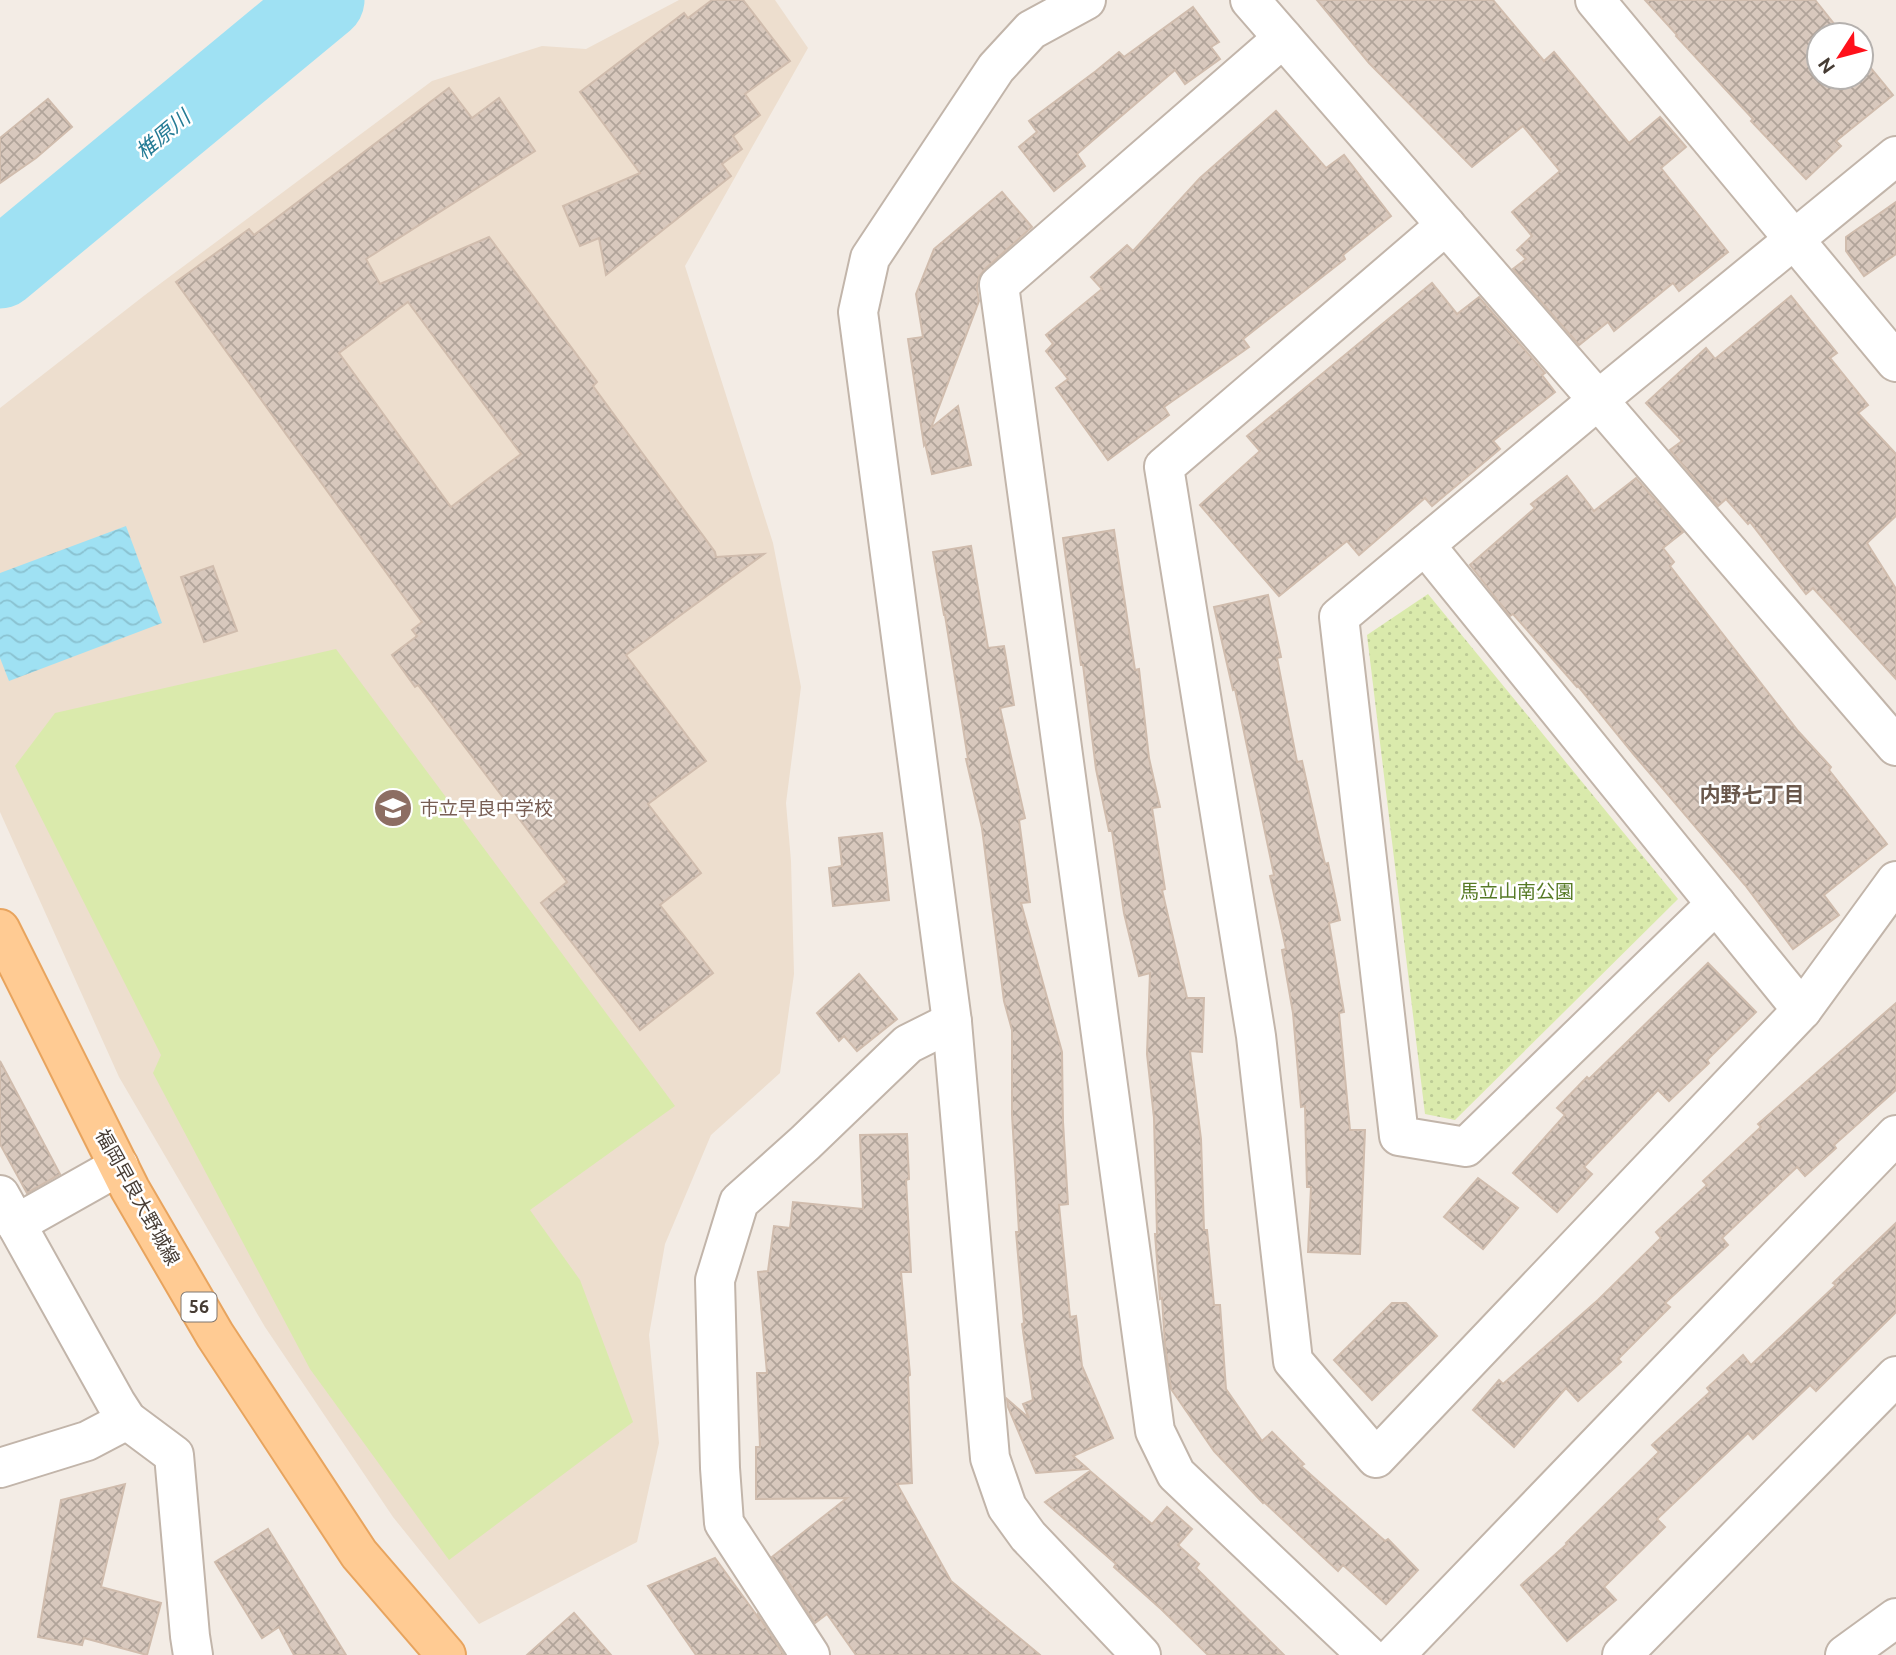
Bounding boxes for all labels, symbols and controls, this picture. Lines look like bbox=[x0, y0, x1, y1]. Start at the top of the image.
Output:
north arrow bbox=[1805, 21, 1875, 91]
text: N bbox=[1813, 54, 1839, 78]
water label: 椎原川 bbox=[131, 104, 196, 164]
district label: 内野七丁目 bbox=[1700, 782, 1805, 806]
school or university icon: 市立早良中学校 bbox=[372, 787, 414, 829]
place label: 市立早良中学校 bbox=[420, 797, 553, 819]
park label: 馬立山南公園 bbox=[1460, 880, 1574, 902]
street label: 福岡早良大野城線 bbox=[92, 1125, 184, 1269]
road number: 56 bbox=[182, 1292, 216, 1322]

